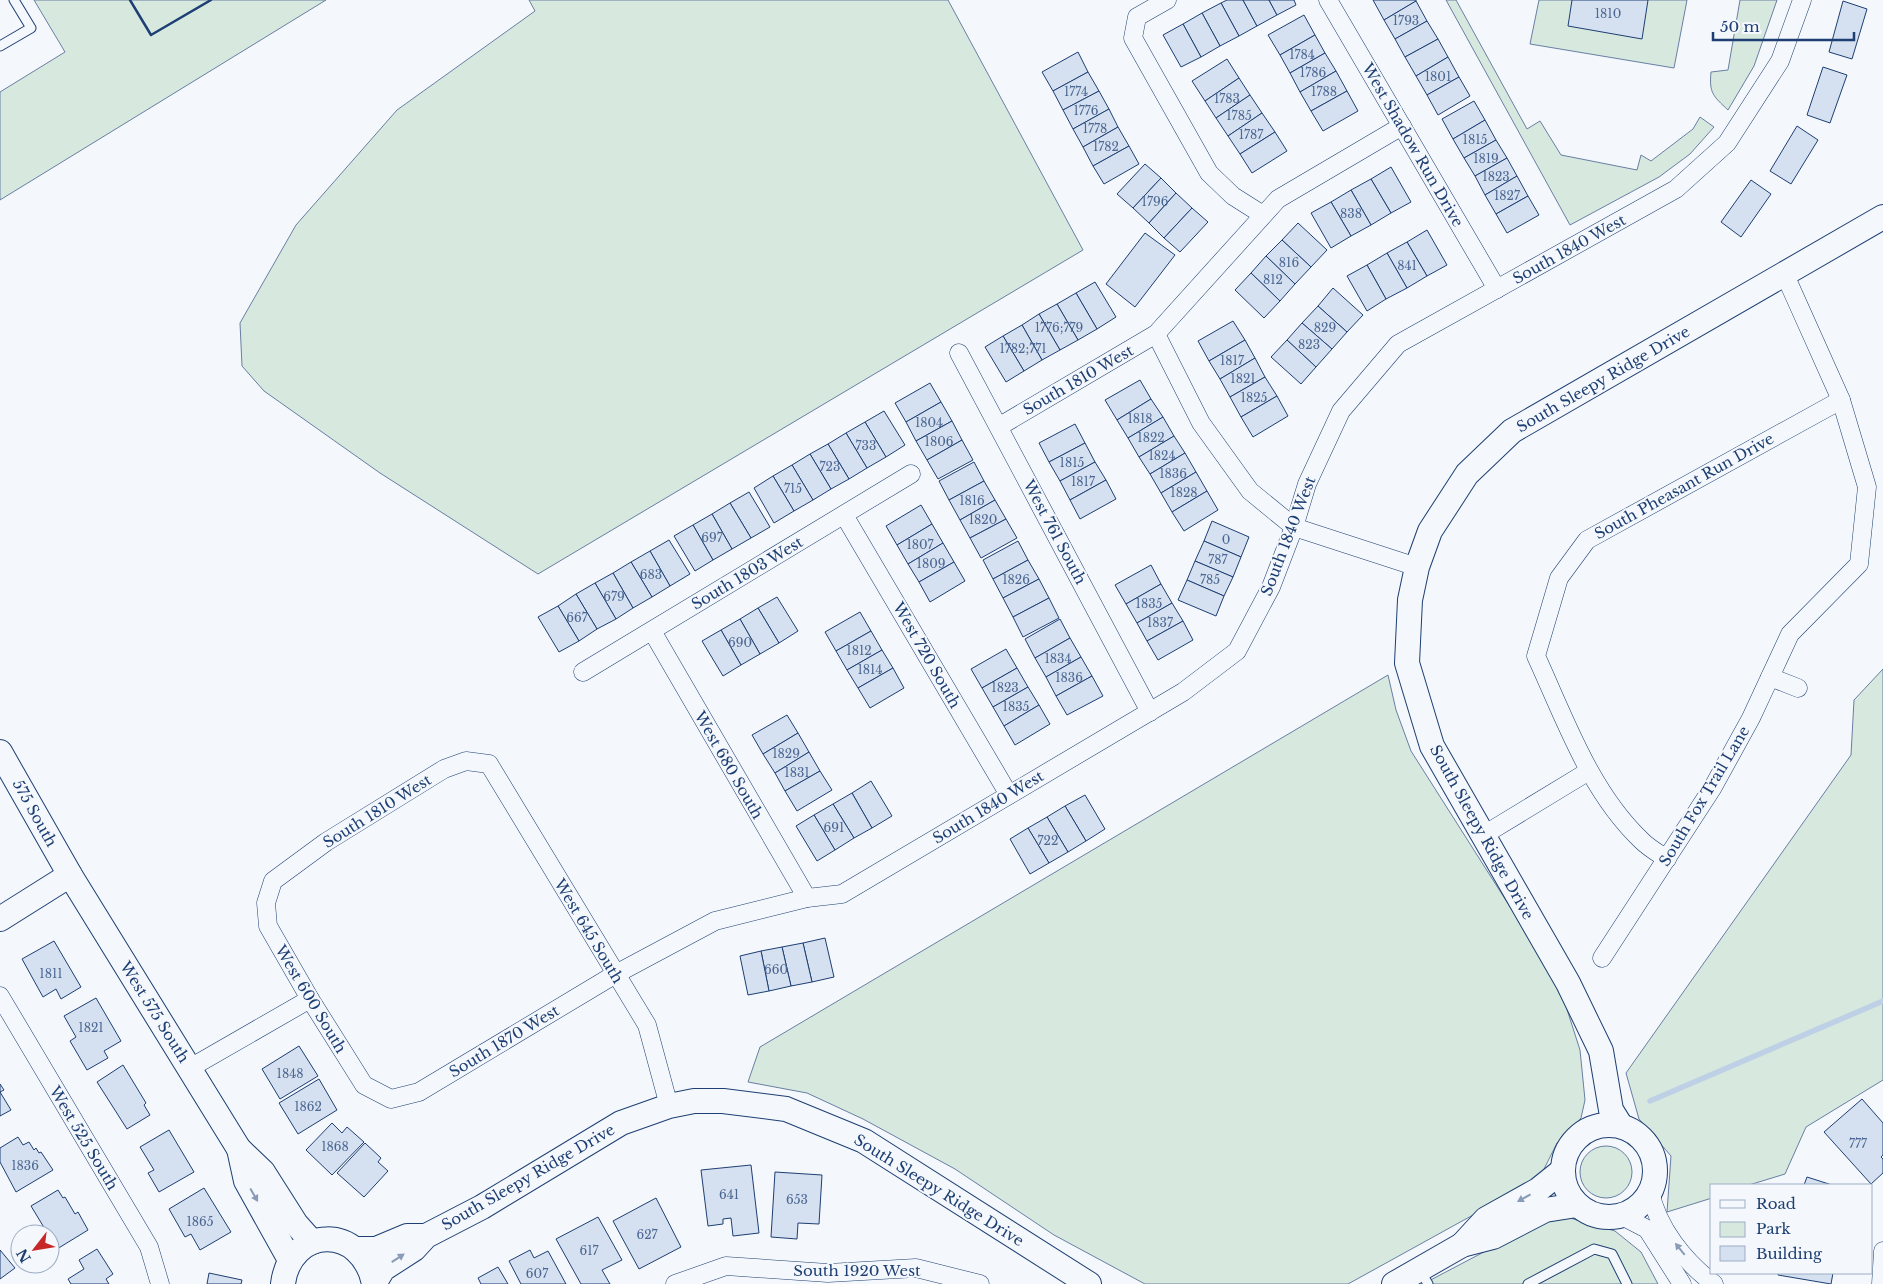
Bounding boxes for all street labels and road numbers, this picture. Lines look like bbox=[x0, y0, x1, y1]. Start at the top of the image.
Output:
street label: West Shadow Run Drive bbox=[1358, 59, 1468, 230]
street label: South 1840 West bbox=[1509, 210, 1629, 288]
street label: South Sleepy Ridge Drive bbox=[1513, 322, 1693, 436]
street label: South 1810 West bbox=[1019, 341, 1137, 419]
street label: South Pheasant Run Drive bbox=[1591, 429, 1777, 543]
street label: South 1840 West bbox=[1256, 473, 1320, 598]
street label: West 761 South bbox=[1019, 476, 1091, 587]
street label: South 1803 West bbox=[688, 532, 807, 614]
street label: West 720 South bbox=[888, 598, 965, 711]
street label: West 680 South bbox=[690, 707, 768, 822]
street label: South Fox Trail Lane bbox=[1655, 722, 1753, 870]
street label: South Sleepy Ridge Drive bbox=[1426, 741, 1538, 923]
street label: South 1840 West bbox=[929, 766, 1047, 848]
street label: South 1810 West bbox=[319, 770, 435, 852]
street label: 575 South bbox=[9, 776, 61, 850]
street label: West 645 South bbox=[550, 874, 628, 987]
street label: West 600 South bbox=[271, 941, 351, 1057]
street label: West 575 South bbox=[116, 957, 194, 1066]
street label: South 1870 West bbox=[445, 1000, 563, 1081]
street label: West 525 South bbox=[45, 1082, 123, 1193]
street label: South Sleepy Ridge Drive bbox=[438, 1120, 618, 1234]
street label: South Sleepy Ridge Drive bbox=[851, 1130, 1027, 1250]
street label: South 1920 West bbox=[793, 1261, 921, 1280]

